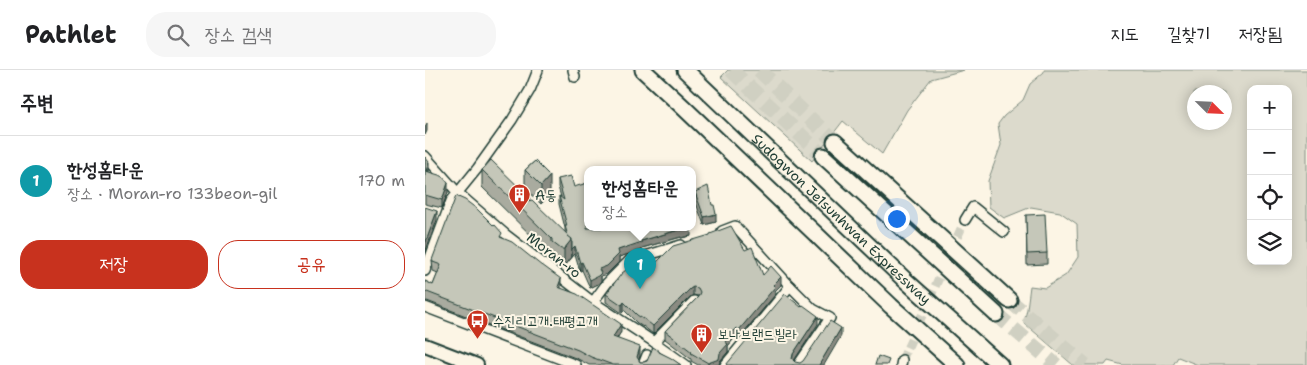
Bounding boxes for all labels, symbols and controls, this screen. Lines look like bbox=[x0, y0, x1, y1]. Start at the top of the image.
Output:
search box bbox=[146, 12, 496, 57]
text: Pathlet bbox=[25, 19, 116, 51]
icon: search bbox=[164, 21, 192, 49]
text: 장소 검색 bbox=[204, 22, 272, 47]
text: 지도 bbox=[1110, 22, 1139, 46]
text: 길찾기 bbox=[1167, 22, 1211, 46]
text: 저장됨 bbox=[1239, 22, 1282, 46]
north arrow bbox=[1187, 85, 1232, 130]
map controls bbox=[1247, 85, 1292, 265]
button: + bbox=[1247, 85, 1292, 130]
text: 주변 bbox=[20, 89, 54, 117]
street label: Sudogwon Je1sunhwan Expressway bbox=[748, 130, 935, 308]
button: − bbox=[1247, 130, 1292, 175]
text: 한성홈타운 bbox=[67, 157, 143, 182]
popup bbox=[584, 166, 696, 231]
text: 1 bbox=[32, 170, 40, 191]
text: 170 m bbox=[358, 170, 405, 191]
text: 한성홈타운 bbox=[602, 175, 678, 200]
button: locate bbox=[1247, 175, 1292, 220]
text: 장소 · Moran-ro 133beon-gil bbox=[67, 183, 277, 204]
building icon: A동 bbox=[507, 183, 531, 214]
place label: A동 bbox=[535, 186, 556, 204]
text: 장소 bbox=[602, 201, 628, 222]
your location bbox=[884, 206, 910, 232]
button: layers bbox=[1247, 220, 1292, 265]
street label: Moran-ro bbox=[523, 228, 585, 282]
button: 저장 bbox=[20, 240, 208, 289]
button: 공유 bbox=[218, 240, 405, 289]
pin: 1 bbox=[624, 248, 656, 289]
bus stop icon: 수진리고개.태평고개 bbox=[465, 309, 489, 340]
place label: 수진리고개.태평고개 bbox=[493, 312, 598, 330]
building icon: 보나브랜드빌라 bbox=[690, 322, 714, 353]
place label: 보나브랜드빌라 bbox=[718, 325, 798, 343]

